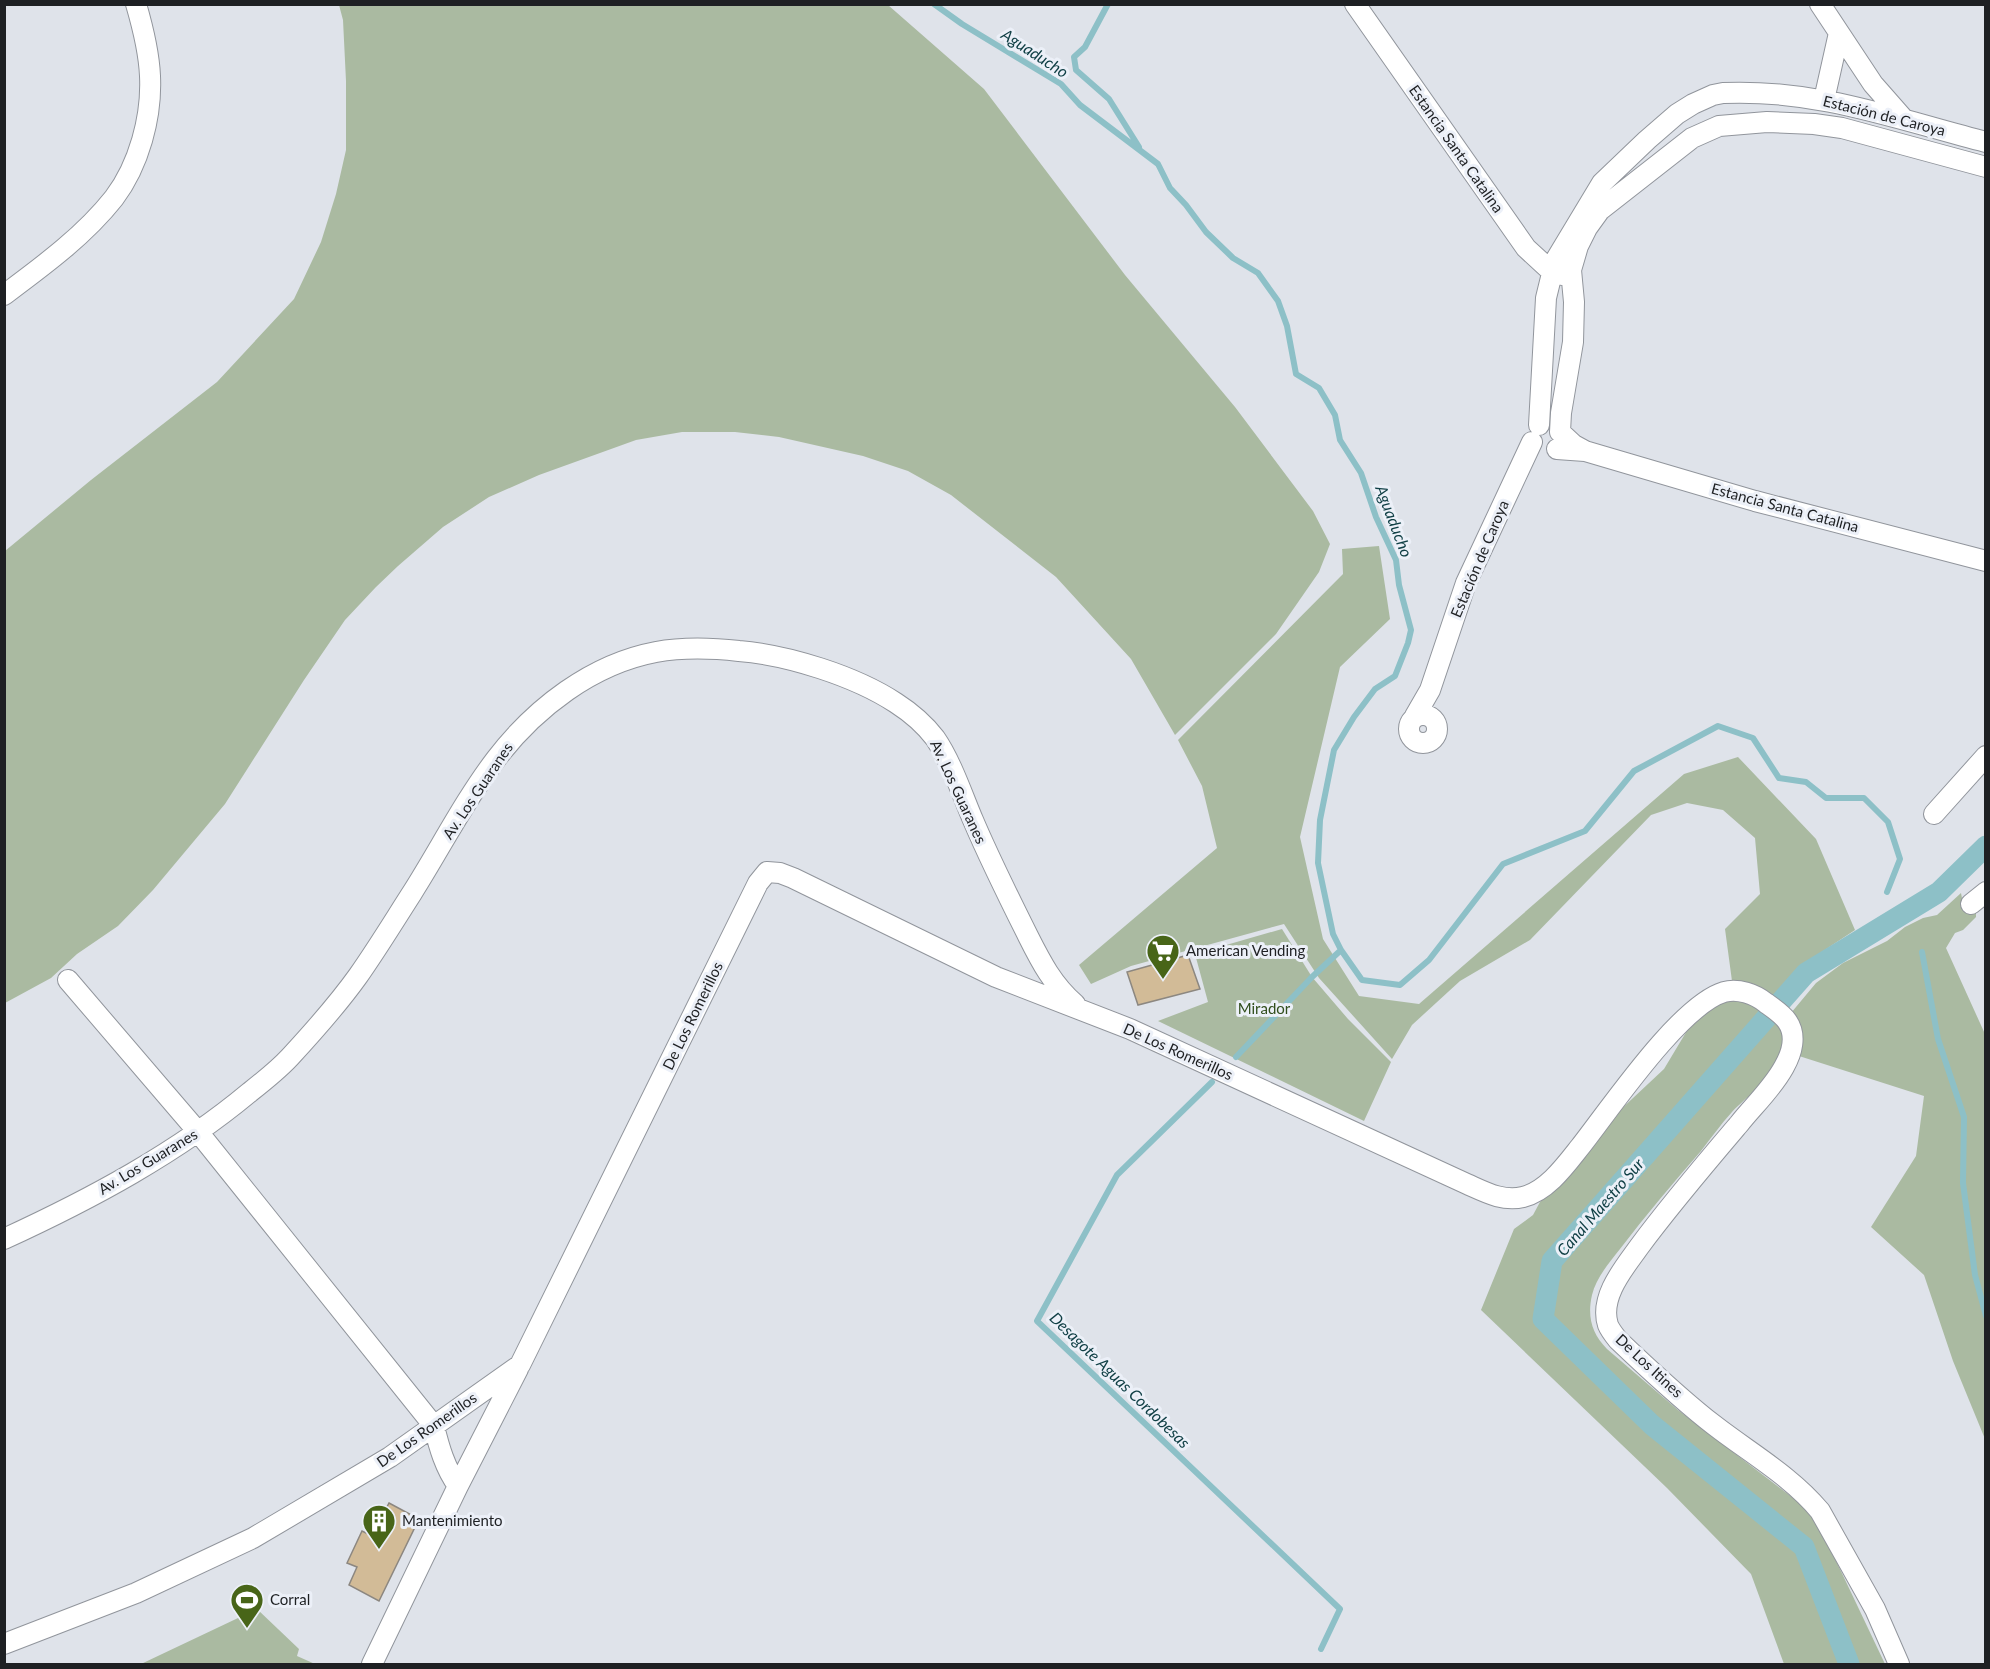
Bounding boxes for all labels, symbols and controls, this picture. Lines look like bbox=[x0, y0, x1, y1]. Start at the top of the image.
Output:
water label: Aguaducho bbox=[998, 24, 1072, 81]
street label: Estancia Santa Catalina bbox=[1406, 81, 1508, 216]
street label: Estación de Caroya bbox=[1821, 91, 1947, 139]
street label: Estancia Santa Catalina bbox=[1710, 479, 1861, 535]
water label: Aguaducho bbox=[1372, 481, 1417, 559]
street label: Estación de Caroya bbox=[1446, 497, 1512, 620]
street label: Av. Los Guaranes bbox=[927, 737, 991, 846]
street label: Av. Los Guaranes bbox=[438, 739, 516, 842]
supermarket icon: American Vending bbox=[1145, 933, 1181, 980]
place label: American Vending bbox=[1186, 941, 1305, 959]
street label: De Los Romerillos bbox=[658, 959, 726, 1072]
park label: Mirador bbox=[1238, 999, 1291, 1017]
street label: De Los Romerillos bbox=[1121, 1019, 1236, 1083]
street label: Av. Los Guaranes bbox=[95, 1124, 200, 1198]
water label: Canal Maestro Sur bbox=[1552, 1154, 1647, 1259]
water label: Desagote Aguas Cordobesas bbox=[1046, 1308, 1195, 1452]
street label: De Los Itines bbox=[1612, 1330, 1687, 1401]
street label: De Los Romerillos bbox=[373, 1388, 480, 1470]
building icon: Mantenimiento bbox=[361, 1503, 397, 1550]
place label: Mantenimiento bbox=[402, 1511, 503, 1529]
sports icon: Corral bbox=[229, 1582, 265, 1629]
place label: Corral bbox=[270, 1590, 310, 1608]

